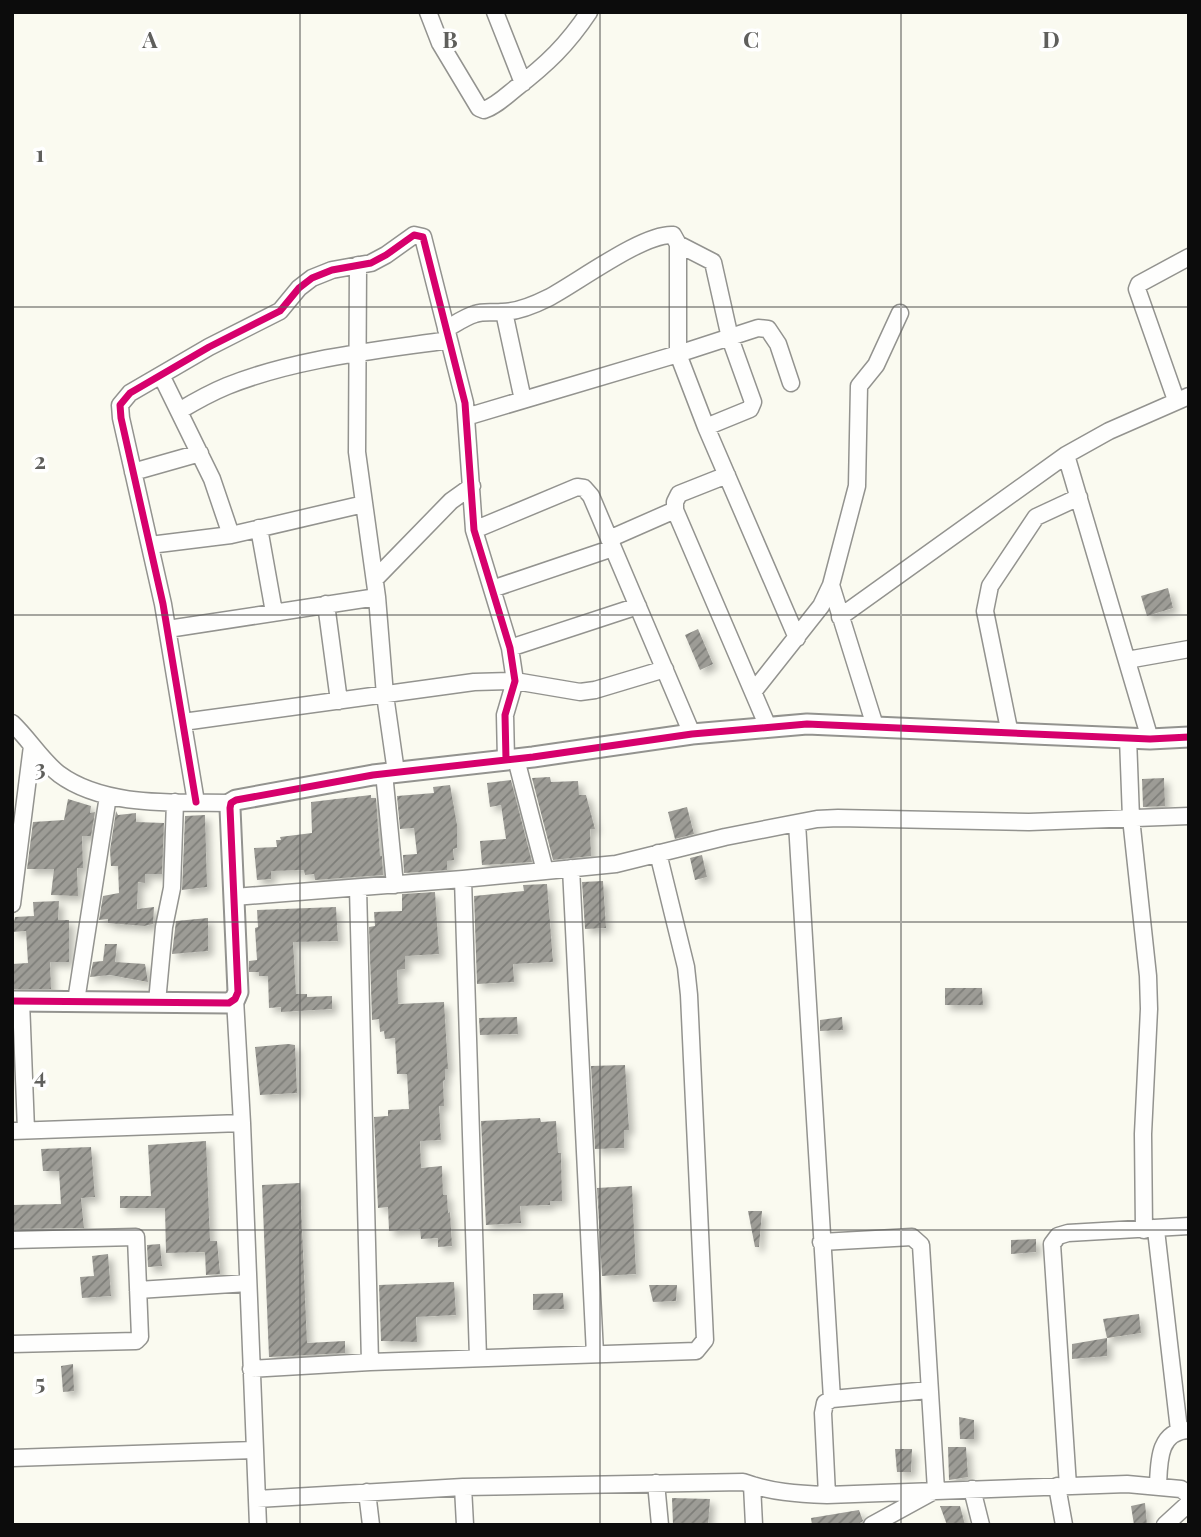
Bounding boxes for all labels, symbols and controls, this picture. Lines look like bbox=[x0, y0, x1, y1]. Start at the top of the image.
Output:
text: A bbox=[141, 23, 158, 54]
text: B bbox=[442, 23, 458, 54]
text: C bbox=[743, 23, 759, 54]
text: D bbox=[1042, 23, 1060, 54]
text: 1 bbox=[36, 137, 45, 168]
text: 2 bbox=[34, 444, 46, 475]
text: 3 bbox=[34, 751, 46, 782]
text: 4 bbox=[34, 1059, 46, 1090]
text: 5 bbox=[35, 1366, 45, 1397]

